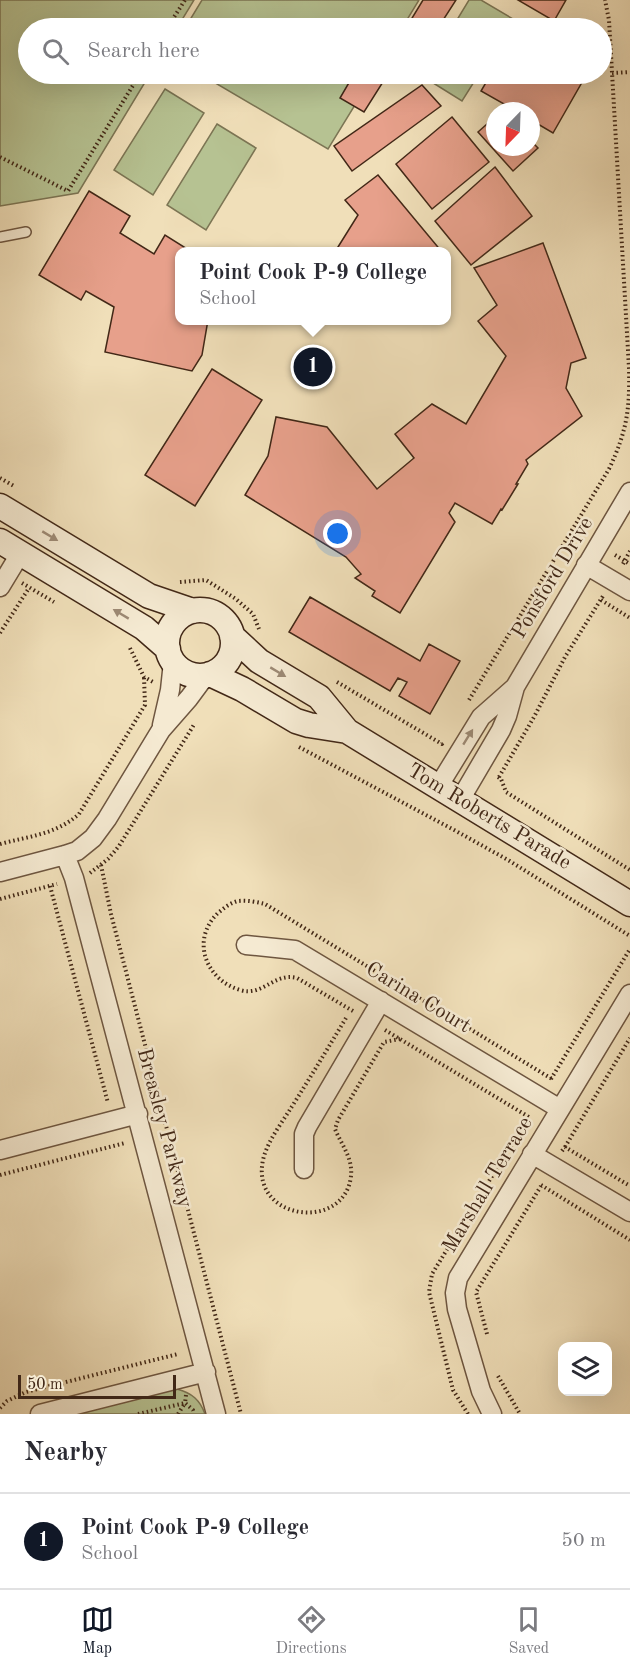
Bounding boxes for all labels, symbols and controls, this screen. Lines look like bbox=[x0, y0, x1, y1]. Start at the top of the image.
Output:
search box bbox=[18, 18, 612, 84]
icon: search bbox=[39, 35, 72, 68]
text: Search here bbox=[87, 40, 200, 62]
north arrow bbox=[486, 102, 540, 156]
popup bbox=[175, 247, 451, 325]
text: Point Cook P-9 College bbox=[199, 262, 427, 284]
text: School bbox=[199, 289, 256, 309]
pin: 1 bbox=[294, 344, 332, 389]
street label: Ponsford Drive bbox=[509, 514, 597, 642]
your location bbox=[323, 519, 352, 548]
one-way arrow bbox=[42, 530, 58, 541]
one-way arrow bbox=[112, 609, 129, 619]
one-way arrow bbox=[270, 667, 286, 678]
one-way arrow bbox=[463, 729, 474, 745]
street label: Tom Roberts Parade bbox=[404, 760, 574, 874]
street label: Carina Court bbox=[362, 959, 474, 1037]
street label: Breasley Parkway bbox=[133, 1046, 195, 1210]
street label: Marshall Terrace bbox=[439, 1113, 537, 1257]
map controls bbox=[558, 1342, 612, 1396]
button: layers bbox=[558, 1342, 612, 1396]
scale bar bbox=[18, 1372, 176, 1400]
text: 50 m bbox=[27, 1377, 63, 1393]
text: Nearby bbox=[24, 1440, 108, 1466]
text: Point Cook P-9 College bbox=[81, 1517, 309, 1539]
text: 1 bbox=[38, 1531, 49, 1551]
text: 50 m bbox=[561, 1531, 606, 1551]
text: School bbox=[81, 1544, 138, 1564]
tab: Map bbox=[81, 1603, 114, 1659]
tab: Directions bbox=[276, 1603, 347, 1659]
tab: Saved bbox=[508, 1603, 549, 1659]

